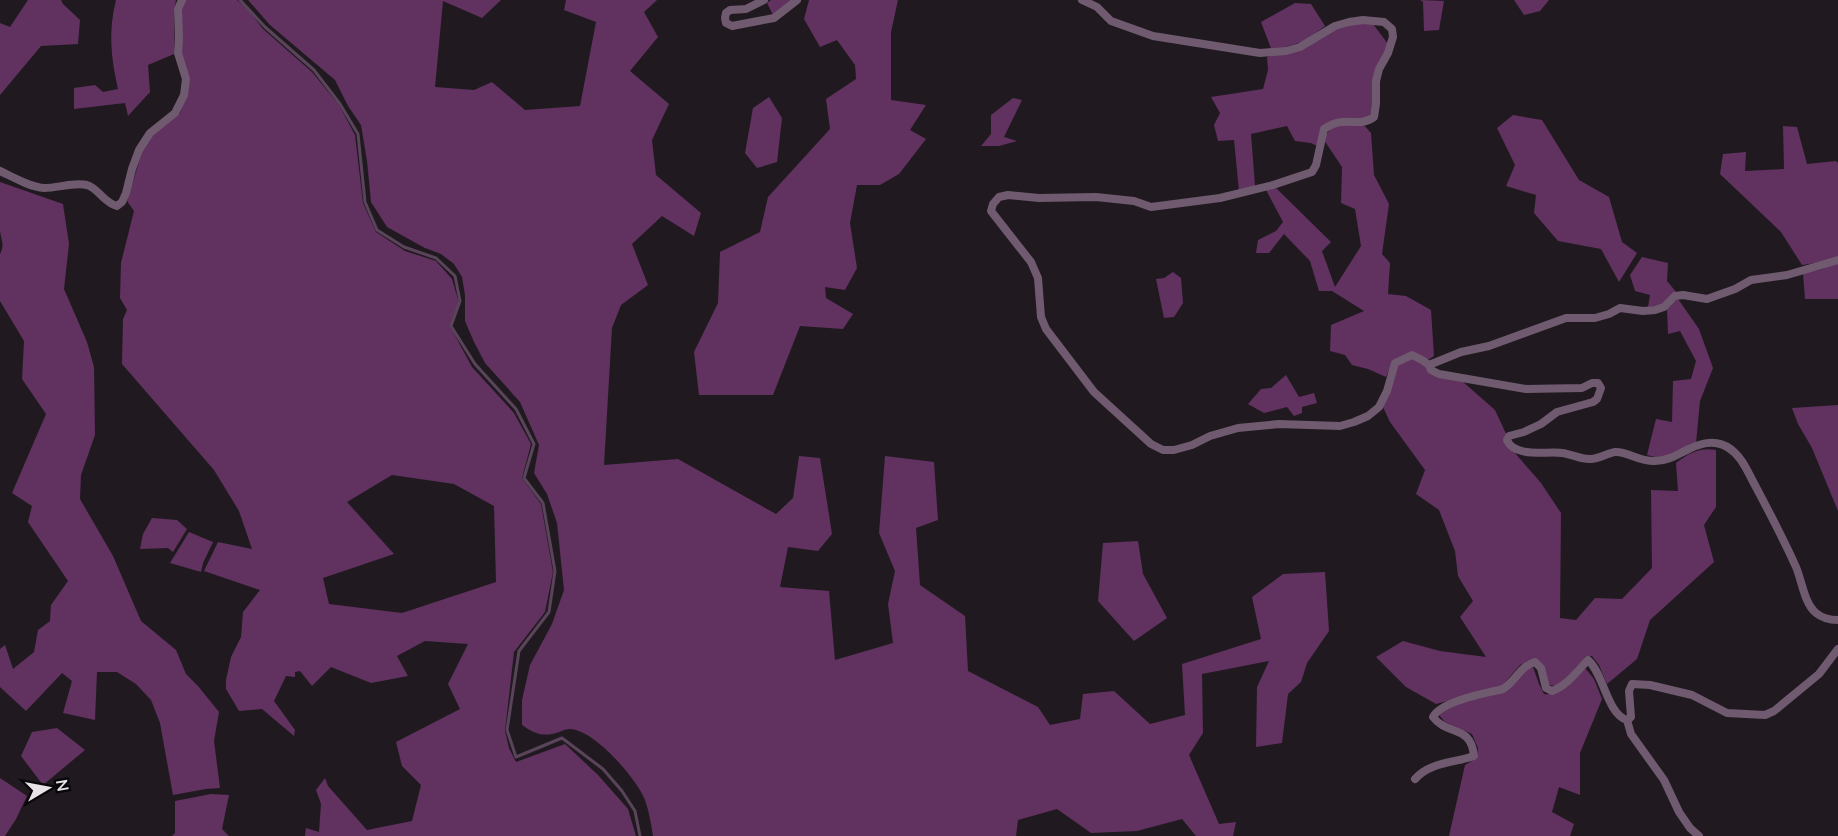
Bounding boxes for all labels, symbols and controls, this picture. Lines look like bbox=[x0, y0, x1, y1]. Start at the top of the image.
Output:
north arrow bbox=[18, 758, 78, 818]
text: N bbox=[50, 778, 74, 793]

